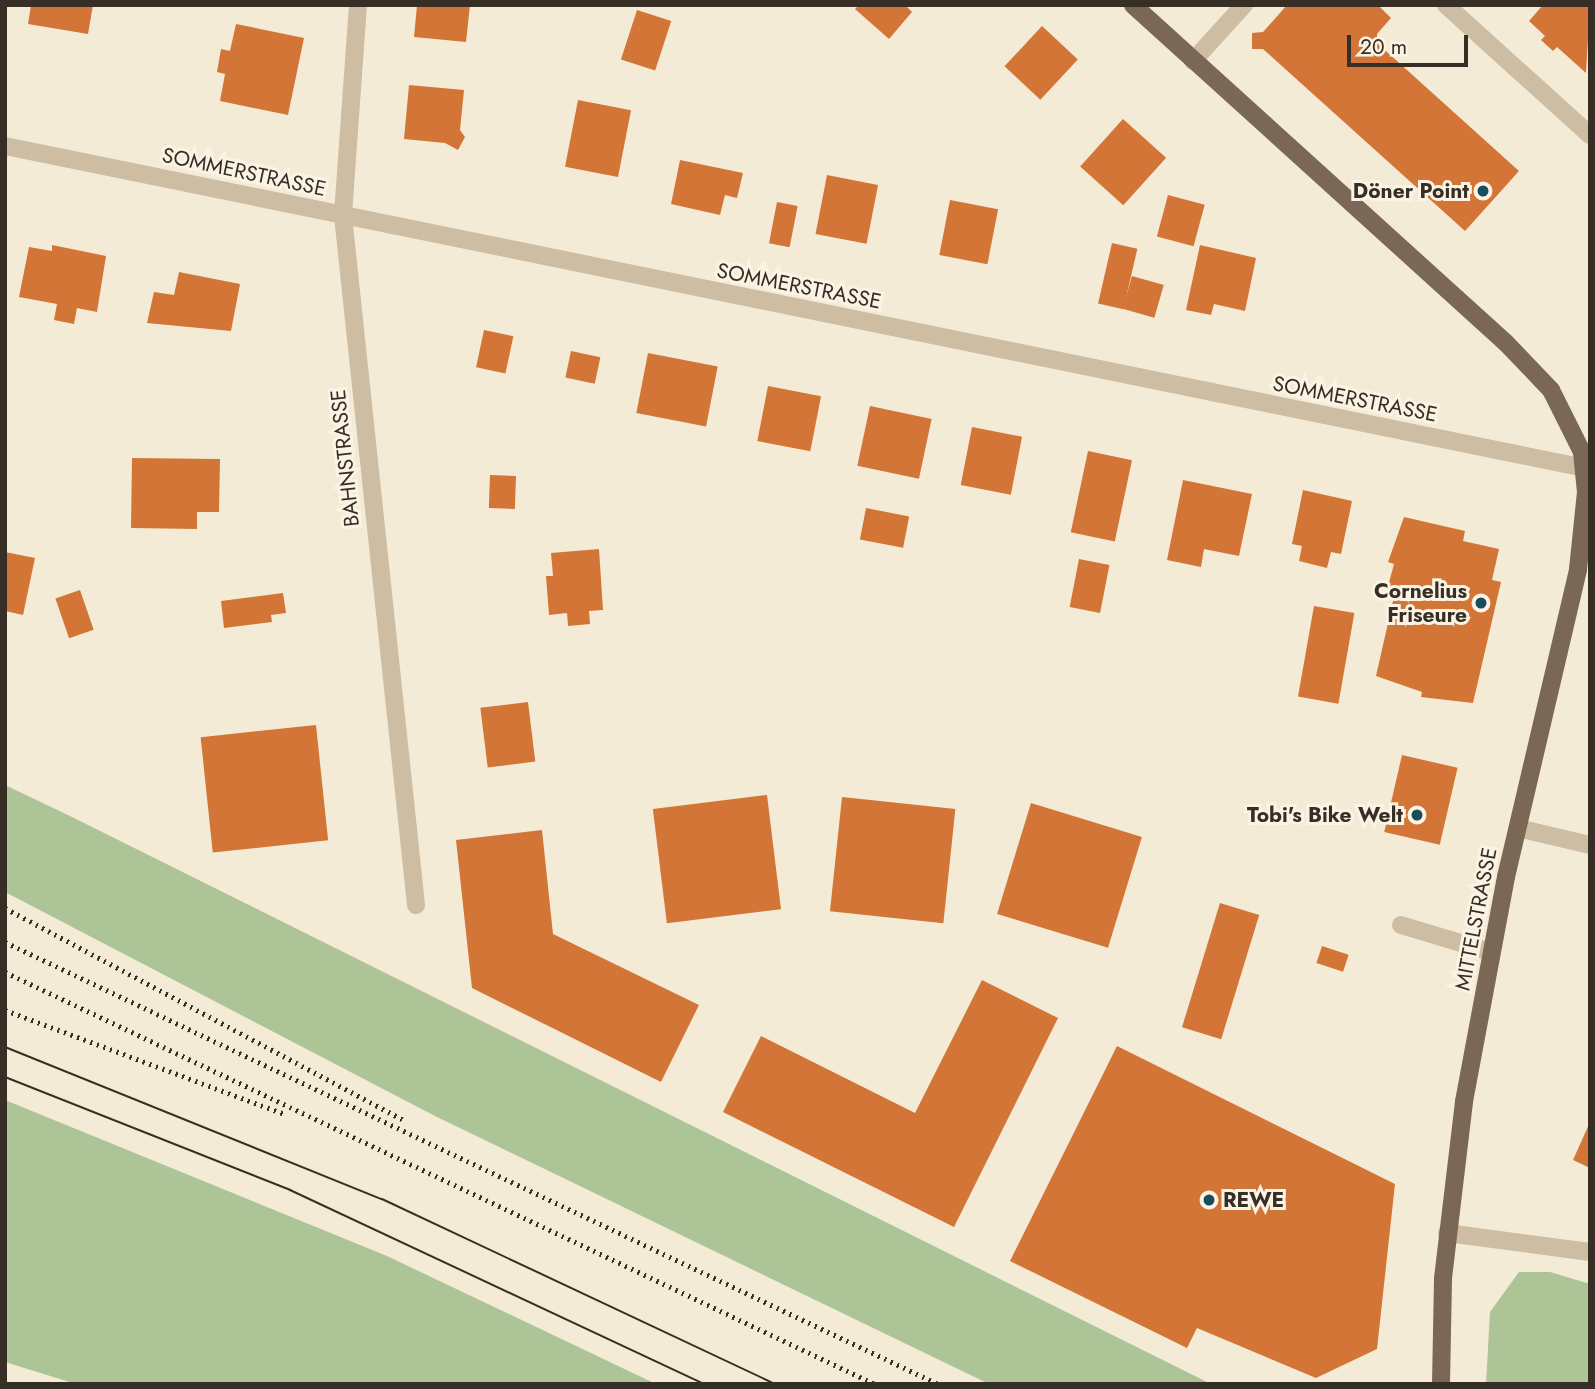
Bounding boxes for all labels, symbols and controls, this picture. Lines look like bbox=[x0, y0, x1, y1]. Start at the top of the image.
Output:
scale bar bbox=[1350, 21, 1471, 65]
text: 20 m bbox=[1360, 32, 1407, 62]
street label: SOMMERSTRASSE bbox=[160, 142, 328, 202]
place label: Döner Point bbox=[1353, 178, 1469, 204]
marker: Döner Point bbox=[1475, 183, 1491, 199]
street label: SOMMERSTRASSE bbox=[715, 258, 883, 314]
street label: SOMMERSTRASSE bbox=[1271, 371, 1439, 427]
street label: BAHNSTRASSE bbox=[325, 388, 365, 528]
place label: Cornelius Friseure bbox=[1374, 578, 1467, 628]
marker: Cornelius Friseure bbox=[1473, 595, 1489, 611]
place label: Tobi's Bike Welt bbox=[1247, 802, 1403, 828]
marker: Tobi's Bike Welt bbox=[1409, 807, 1425, 823]
street label: MITTELSTRASSE bbox=[1450, 846, 1502, 992]
place label: REWE bbox=[1223, 1187, 1284, 1213]
marker: REWE bbox=[1201, 1192, 1217, 1208]

